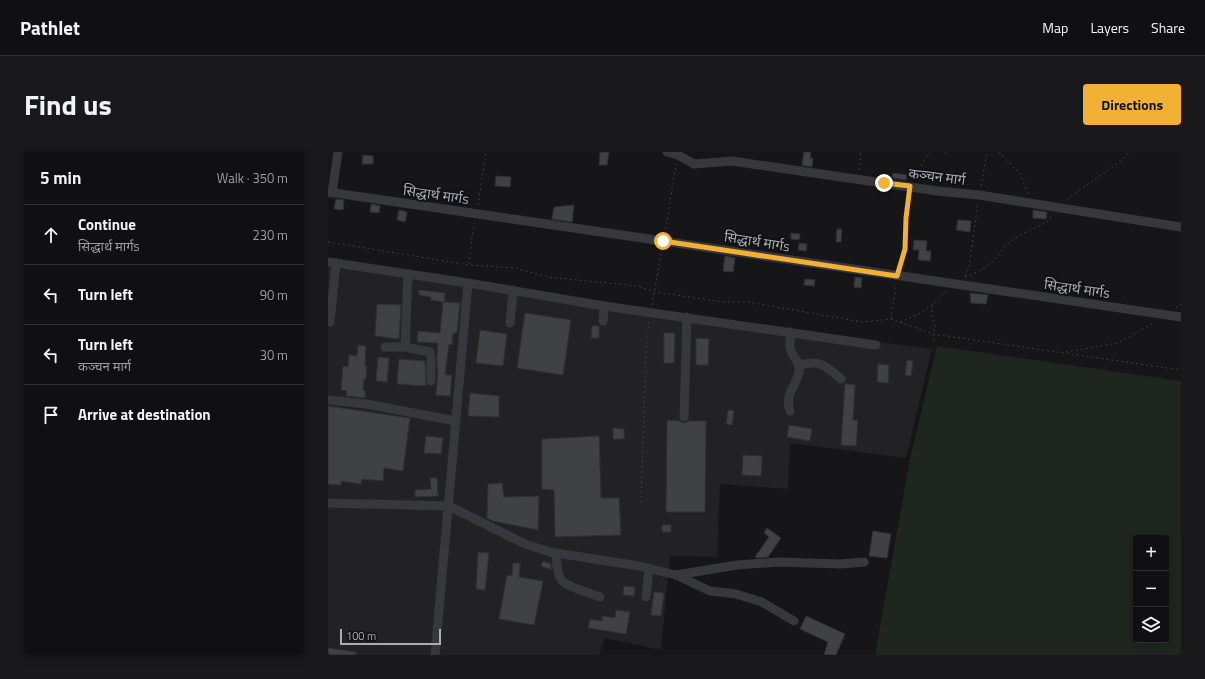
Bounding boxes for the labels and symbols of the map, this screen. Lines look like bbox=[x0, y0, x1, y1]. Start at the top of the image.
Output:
street label: कञ्चन मार्ग bbox=[907, 162, 968, 190]
route end bbox=[875, 174, 893, 192]
street label: सिद्धार्थ मार्गs bbox=[402, 179, 470, 209]
street label: सिद्धार्थ मार्गs bbox=[723, 225, 791, 257]
route start bbox=[654, 232, 672, 250]
street label: सिद्धार्थ मार्गs bbox=[1043, 273, 1111, 303]
scale bar bbox=[340, 627, 441, 646]

